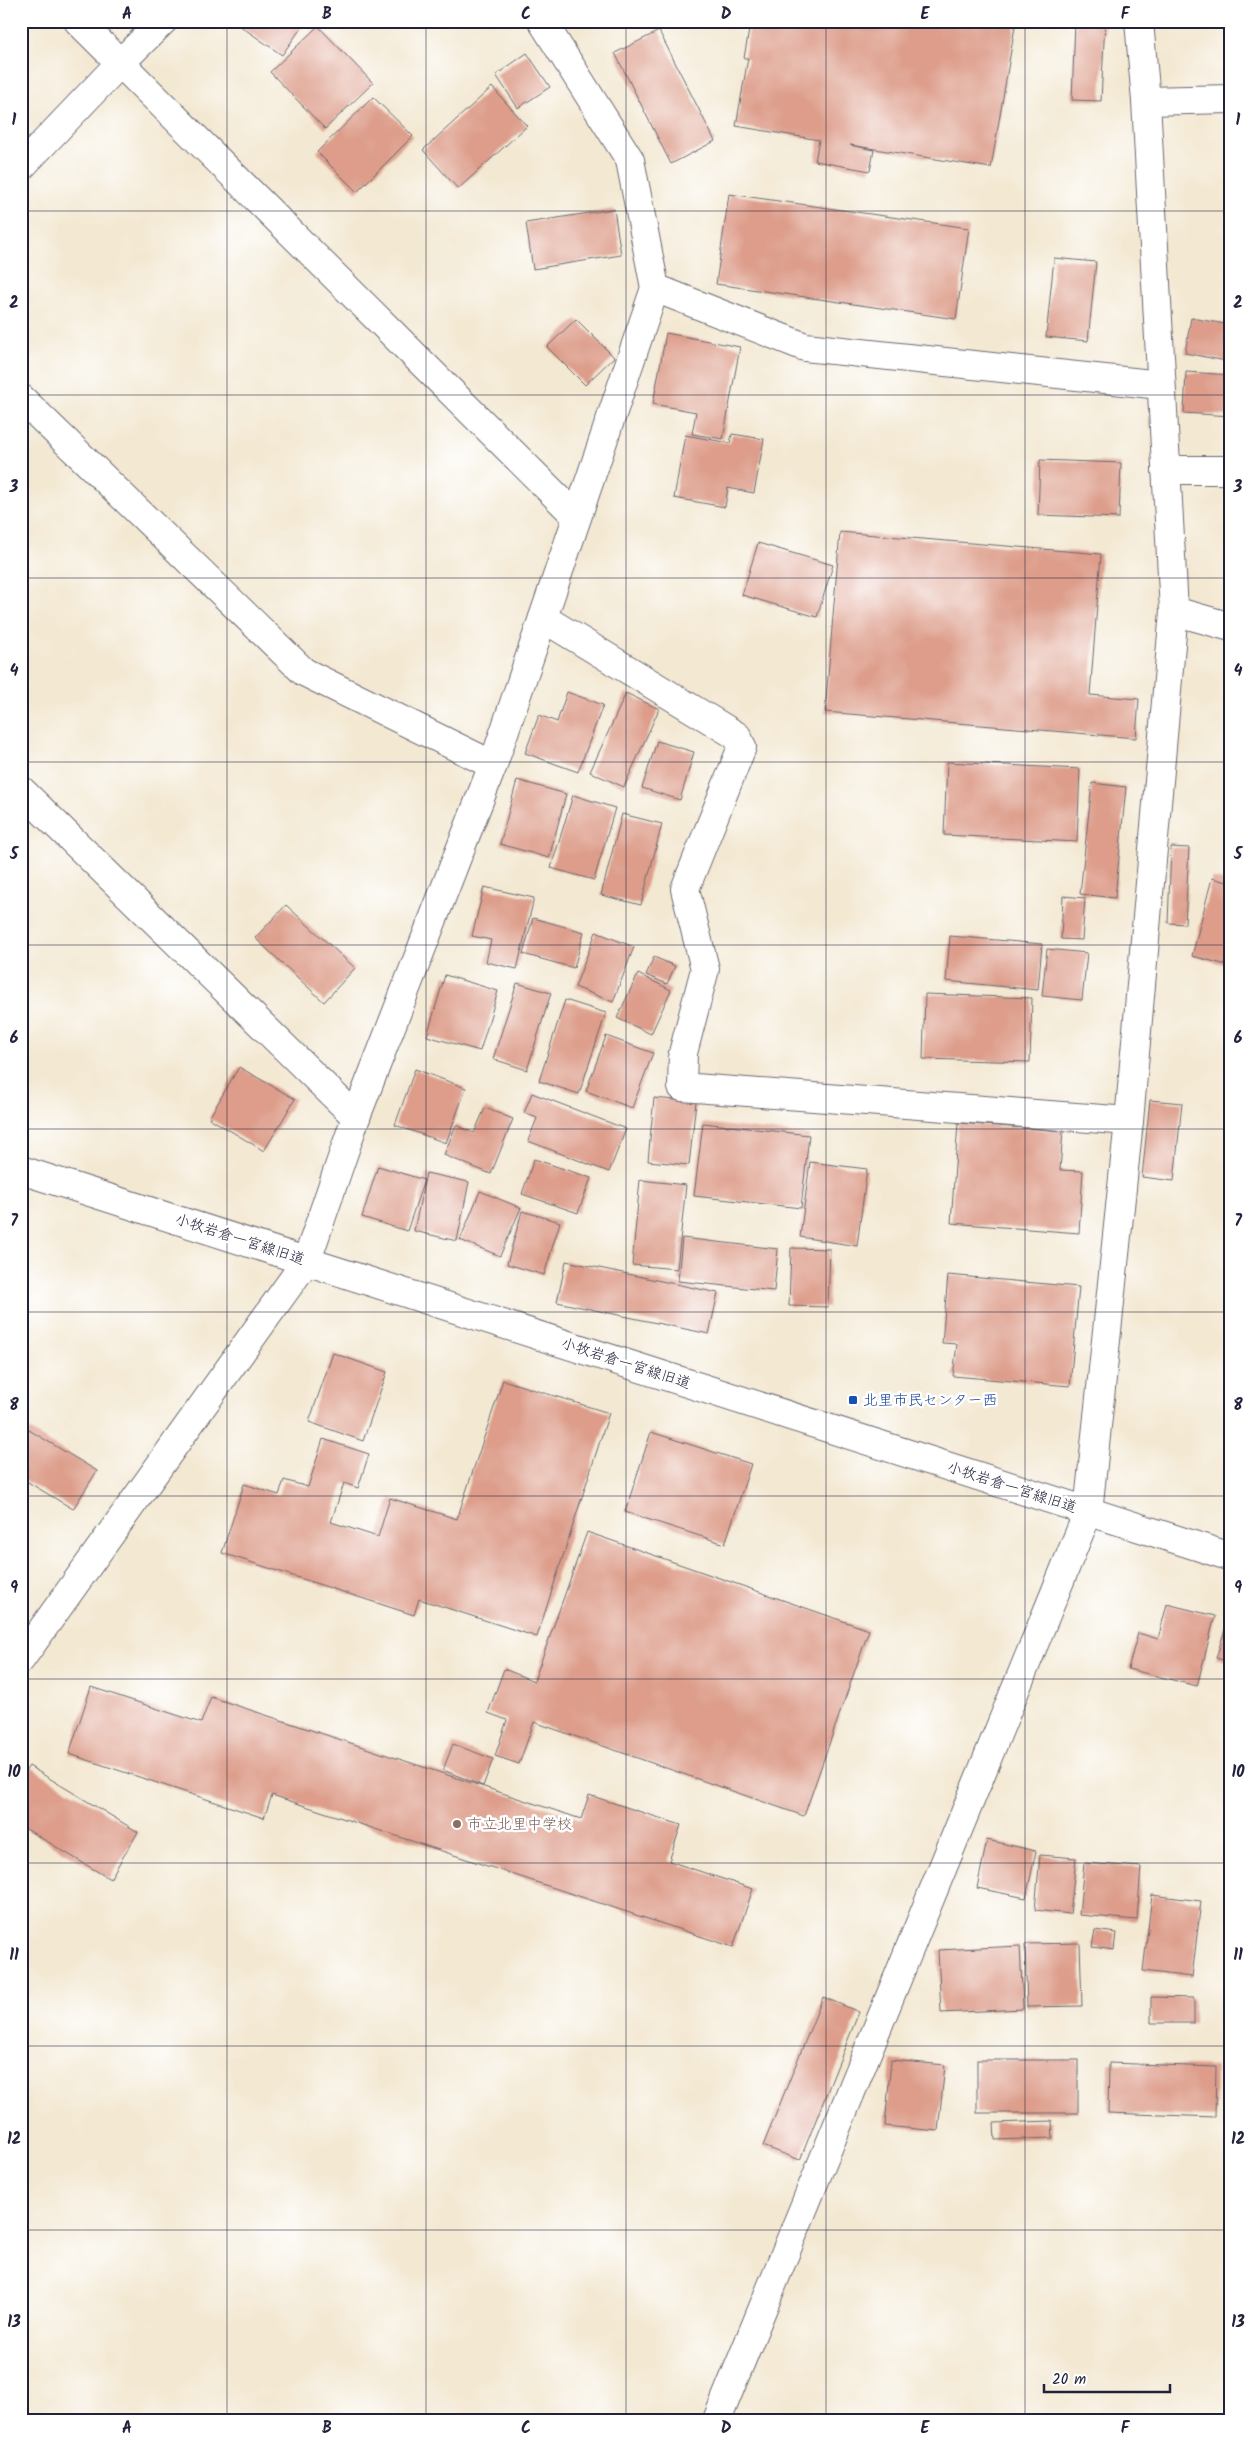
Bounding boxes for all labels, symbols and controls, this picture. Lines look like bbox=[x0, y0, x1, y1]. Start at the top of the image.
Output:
text: A bbox=[122, 2, 132, 27]
text: B bbox=[322, 2, 332, 27]
text: C bbox=[521, 2, 531, 27]
text: D bbox=[721, 2, 732, 27]
text: E bbox=[921, 2, 931, 27]
text: F bbox=[1121, 2, 1131, 27]
text: 1 bbox=[12, 108, 17, 133]
text: 1 bbox=[1236, 108, 1241, 133]
text: 2 bbox=[9, 291, 19, 316]
text: 2 bbox=[1233, 291, 1243, 316]
text: 3 bbox=[9, 475, 19, 500]
text: 3 bbox=[1233, 475, 1243, 500]
text: 4 bbox=[10, 659, 19, 684]
text: 4 bbox=[1234, 659, 1243, 684]
text: 5 bbox=[9, 842, 20, 867]
text: 5 bbox=[1233, 842, 1244, 867]
text: 6 bbox=[10, 1026, 19, 1051]
text: 6 bbox=[1234, 1026, 1243, 1051]
street label: 小牧岩倉一宮線旧道 bbox=[172, 1208, 308, 1272]
text: 7 bbox=[10, 1209, 18, 1234]
text: 7 bbox=[1234, 1209, 1242, 1234]
street label: 小牧岩倉一宮線旧道 bbox=[558, 1332, 694, 1396]
place label: 北里市民センター西 bbox=[863, 1389, 997, 1413]
text: 8 bbox=[9, 1393, 19, 1418]
text: 8 bbox=[1233, 1393, 1243, 1418]
marker: 北里市民センター西 bbox=[847, 1394, 859, 1406]
street label: 小牧岩倉一宮線旧道 bbox=[944, 1456, 1080, 1520]
text: 9 bbox=[10, 1576, 18, 1601]
text: 9 bbox=[1234, 1576, 1242, 1601]
text: 10 bbox=[7, 1760, 21, 1785]
text: 10 bbox=[1231, 1760, 1245, 1785]
place label: 市立北里中学校 bbox=[467, 1813, 572, 1837]
marker: 市立北里中学校 bbox=[451, 1818, 463, 1830]
text: 11 bbox=[9, 1943, 19, 1968]
text: 11 bbox=[1233, 1943, 1243, 1968]
text: 12 bbox=[7, 2127, 21, 2152]
text: 12 bbox=[1231, 2127, 1245, 2152]
text: 13 bbox=[7, 2310, 21, 2335]
text: 13 bbox=[1231, 2310, 1245, 2335]
scale bar bbox=[1044, 2361, 1171, 2393]
text: 20 m bbox=[1052, 2368, 1086, 2392]
text: A bbox=[122, 2416, 132, 2441]
text: B bbox=[322, 2416, 332, 2441]
text: C bbox=[521, 2416, 531, 2441]
text: D bbox=[721, 2416, 732, 2441]
text: E bbox=[921, 2416, 931, 2441]
text: F bbox=[1121, 2416, 1131, 2441]

